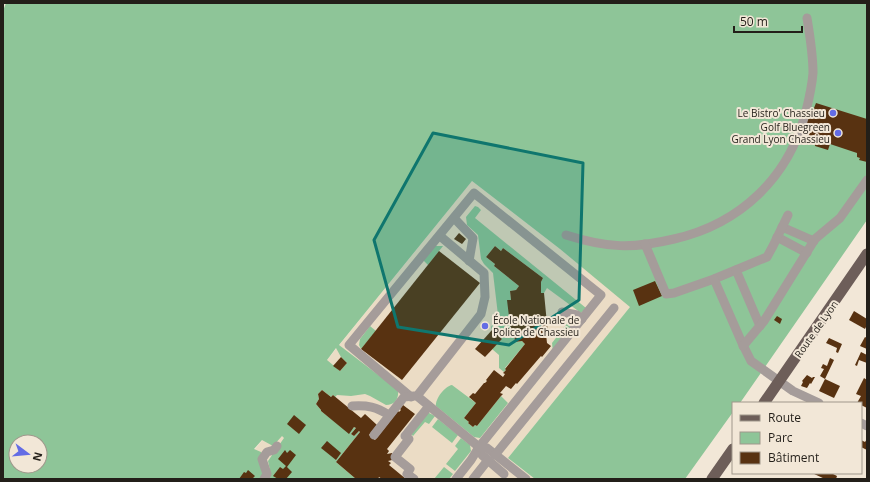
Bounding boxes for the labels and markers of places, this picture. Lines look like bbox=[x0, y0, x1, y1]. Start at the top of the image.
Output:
place label: Le Bistro' Chassieu bbox=[738, 106, 825, 120]
marker: Le Bistro' Chassieu bbox=[828, 108, 838, 118]
place label: Golf Bluegreen Grand Lyon Chassieu bbox=[731, 120, 830, 146]
marker: Golf Bluegreen Grand Lyon Chassieu bbox=[833, 128, 843, 138]
place label: École Nationale de Police de Chassieu bbox=[493, 313, 580, 339]
marker: École Nationale de Police de Chassieu bbox=[480, 321, 490, 331]

